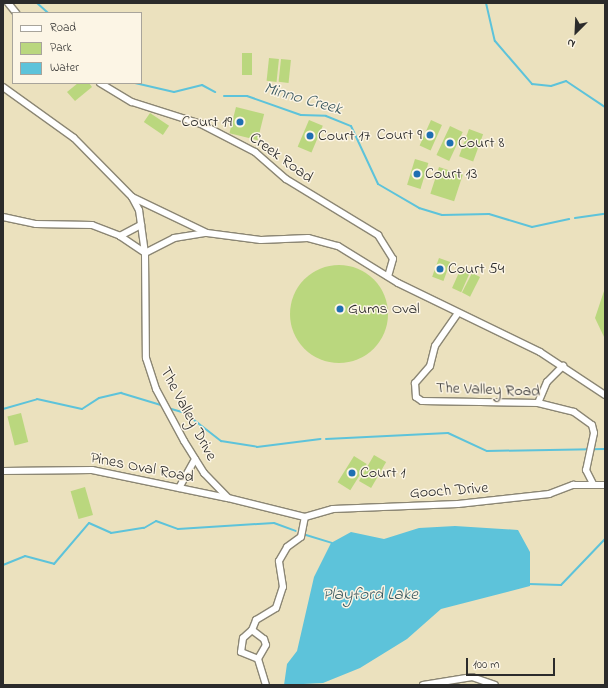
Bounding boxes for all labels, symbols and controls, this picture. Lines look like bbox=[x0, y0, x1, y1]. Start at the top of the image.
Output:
legend bbox=[12, 12, 142, 84]
north arrow bbox=[556, 12, 596, 52]
text: Road bbox=[50, 19, 76, 37]
text: N bbox=[564, 34, 578, 52]
text: Park bbox=[50, 39, 72, 57]
text: Water bbox=[50, 59, 79, 77]
water label: Minno Creek bbox=[261, 78, 345, 120]
place label: Court 19 bbox=[182, 112, 232, 132]
marker: Court 19 bbox=[235, 117, 245, 127]
place label: Court 9 bbox=[377, 125, 422, 145]
place label: Court 17 bbox=[318, 126, 370, 146]
street label: Creek Road bbox=[245, 129, 317, 187]
marker: Court 9 bbox=[425, 130, 435, 140]
marker: Court 17 bbox=[305, 131, 315, 141]
place label: Court 8 bbox=[458, 133, 505, 153]
marker: Court 8 bbox=[445, 138, 455, 148]
place label: Court 13 bbox=[425, 164, 477, 184]
marker: Court 13 bbox=[412, 169, 422, 179]
place label: Court 54 bbox=[448, 259, 504, 279]
marker: Court 54 bbox=[435, 264, 445, 274]
place label: Gums Oval bbox=[348, 299, 420, 319]
marker: Gums Oval bbox=[335, 304, 345, 314]
street label: The Valley Drive bbox=[155, 364, 221, 464]
street label: The Valley Road bbox=[436, 379, 540, 401]
street label: Pines Oval Road bbox=[89, 449, 195, 487]
place label: Court 1 bbox=[360, 463, 406, 483]
marker: Court 1 bbox=[347, 468, 357, 478]
street label: Gooch Drive bbox=[409, 479, 489, 503]
water label: Playford Lake bbox=[322, 585, 418, 605]
scale bar bbox=[468, 650, 557, 676]
text: 100 m bbox=[473, 656, 500, 674]

